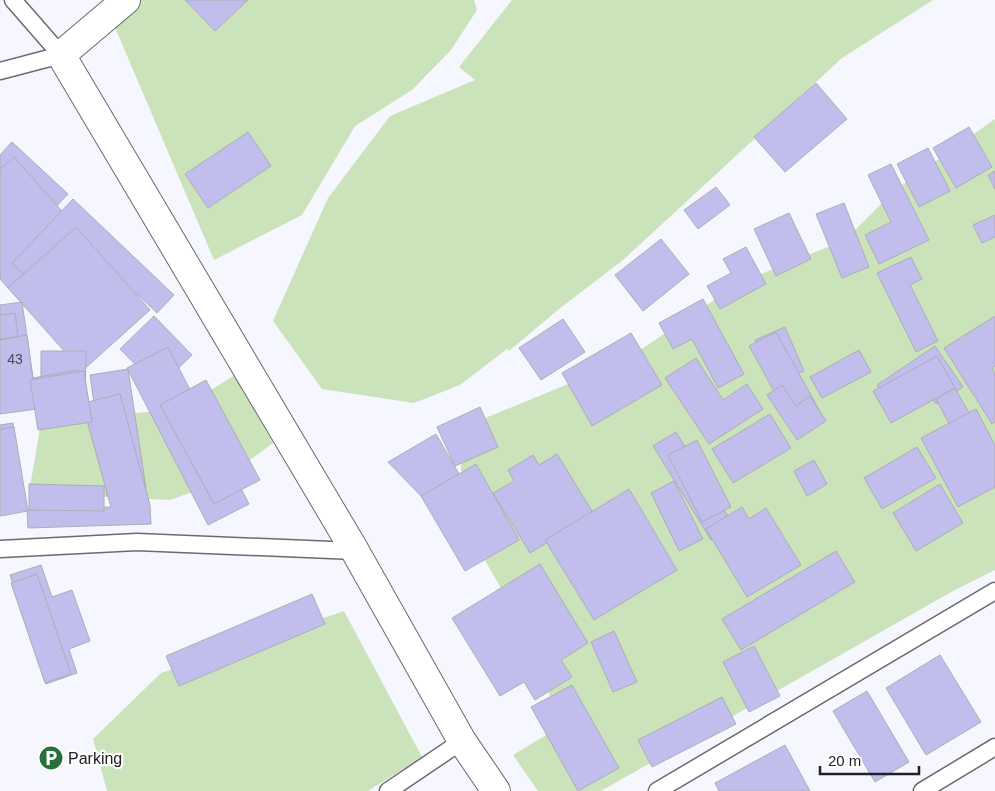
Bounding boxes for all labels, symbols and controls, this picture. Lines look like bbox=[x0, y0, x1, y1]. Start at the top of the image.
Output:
house number: 43 bbox=[7, 351, 23, 367]
scale bar bbox=[820, 744, 919, 776]
parking icon: Parking bbox=[38, 745, 64, 771]
place label: Parking bbox=[68, 750, 122, 767]
text: 20 m bbox=[828, 752, 861, 769]

